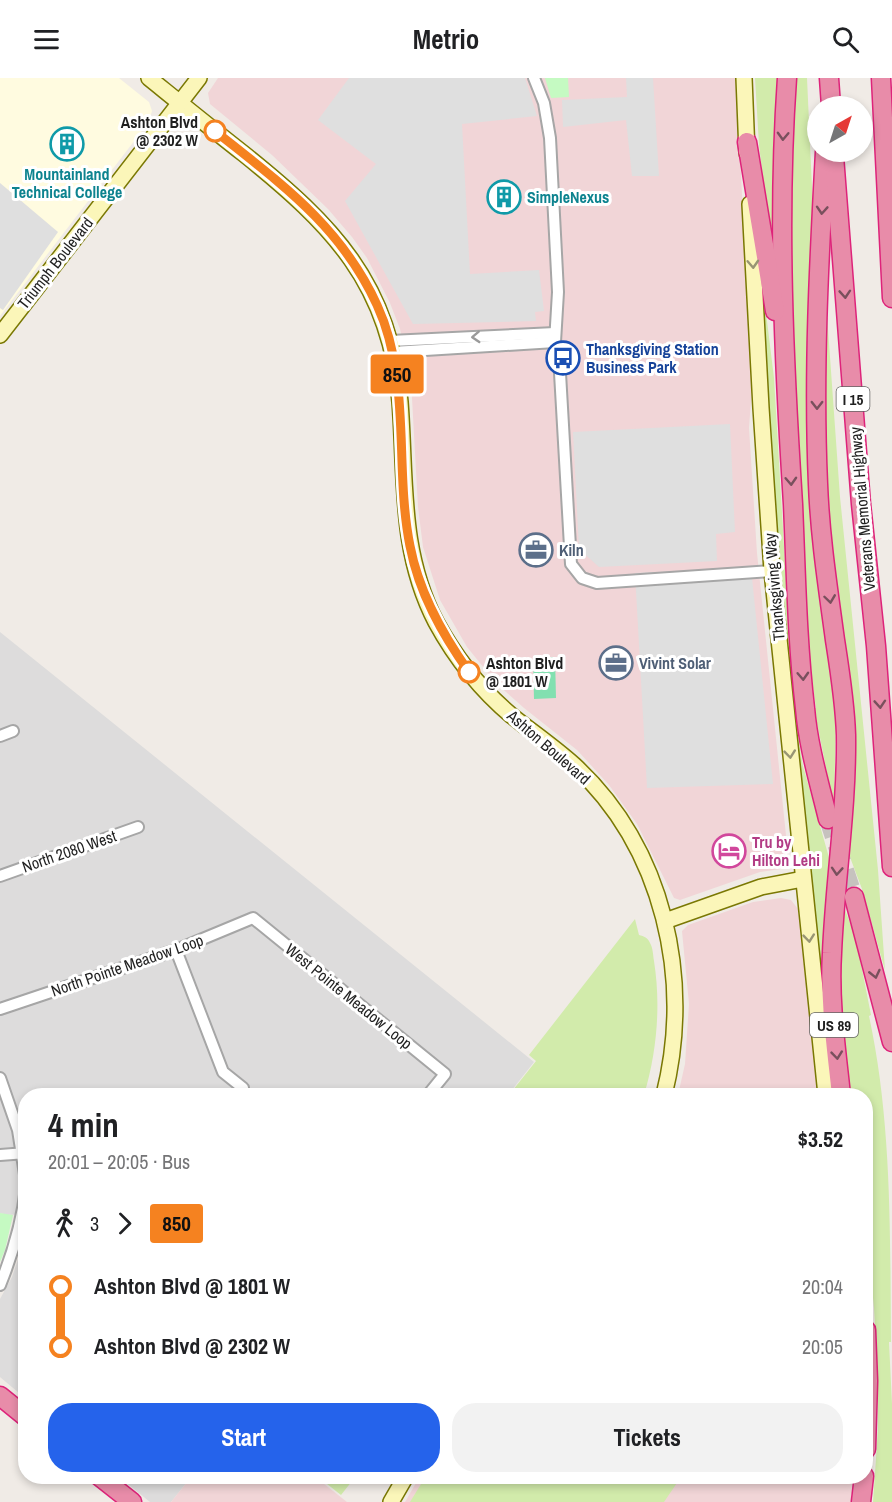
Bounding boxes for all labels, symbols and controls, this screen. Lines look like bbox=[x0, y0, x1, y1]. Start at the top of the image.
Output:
text: Metrio bbox=[413, 21, 479, 57]
icon: menu bbox=[30, 23, 63, 56]
icon: search bbox=[829, 23, 862, 56]
north arrow bbox=[807, 96, 873, 162]
map controls bbox=[807, 96, 873, 162]
place label: Ashton Blvd @ 2302 W bbox=[121, 111, 199, 151]
marker: Ashton Blvd @ 2302 W bbox=[204, 120, 226, 142]
building icon: Mountainland Technical College bbox=[49, 126, 85, 162]
one-way arrow bbox=[777, 132, 790, 141]
place label: Mountainland Technical College bbox=[12, 163, 122, 203]
building icon: SimpleNexus bbox=[486, 179, 522, 215]
place label: SimpleNexus bbox=[527, 186, 609, 208]
one-way arrow bbox=[816, 205, 829, 214]
street label: Triumph Boulevard bbox=[12, 212, 98, 314]
one-way arrow bbox=[747, 259, 760, 268]
one-way arrow bbox=[838, 289, 851, 298]
one-way arrow bbox=[471, 330, 480, 343]
place label: Thanksgiving Station Business Park bbox=[586, 338, 719, 378]
bus stop icon: Thanksgiving Station Business Park bbox=[545, 340, 581, 376]
line badge: 850 bbox=[362, 354, 432, 394]
text: 850 bbox=[383, 360, 411, 389]
road number: I 15 bbox=[836, 387, 870, 411]
one-way arrow bbox=[810, 400, 823, 409]
street label: Veterans Memorial Highway bbox=[844, 426, 880, 592]
one-way arrow bbox=[785, 477, 798, 486]
office icon: Kiln bbox=[518, 532, 554, 568]
street label: Thanksgiving Way bbox=[758, 532, 790, 642]
place label: Kiln bbox=[559, 539, 584, 561]
one-way arrow bbox=[823, 594, 835, 604]
office icon: Vivint Solar bbox=[598, 645, 634, 681]
place label: Ashton Blvd @ 1801 W bbox=[486, 652, 563, 692]
place label: Vivint Solar bbox=[639, 652, 712, 674]
marker: Ashton Blvd @ 1801 W bbox=[458, 661, 480, 683]
one-way arrow bbox=[796, 671, 809, 680]
one-way arrow bbox=[873, 700, 886, 709]
street label: Ashton Boulevard bbox=[502, 704, 595, 789]
one-way arrow bbox=[783, 750, 796, 759]
street label: North 2080 West bbox=[19, 824, 119, 877]
place label: Tru by Hilton Lehi bbox=[752, 831, 820, 871]
hotel icon: Tru by Hilton Lehi bbox=[711, 833, 747, 869]
one-way arrow bbox=[831, 867, 844, 876]
street label: North Pointe Meadow Loop bbox=[48, 929, 206, 1001]
one-way arrow bbox=[802, 933, 815, 942]
street label: West Pointe Meadow Loop bbox=[281, 938, 417, 1054]
one-way arrow bbox=[867, 968, 880, 978]
road number: US 89 bbox=[810, 1013, 858, 1037]
one-way arrow bbox=[830, 1050, 843, 1059]
text: 4 min bbox=[48, 1103, 119, 1147]
text: $3.52 bbox=[798, 1124, 843, 1154]
text: 20:01 – 20:05 · Bus bbox=[48, 1148, 190, 1175]
icon: walk bbox=[48, 1207, 81, 1240]
icon: forward bbox=[108, 1207, 141, 1240]
text: 850 bbox=[162, 1209, 191, 1238]
text: 3 bbox=[90, 1210, 99, 1237]
text: Ashton Blvd @ 1801 W bbox=[94, 1271, 290, 1301]
text: 20:04 bbox=[802, 1273, 843, 1300]
text: Ashton Blvd @ 2302 W bbox=[94, 1331, 290, 1361]
text: 20:05 bbox=[802, 1333, 843, 1360]
button: Start bbox=[48, 1403, 440, 1472]
button: Tickets bbox=[452, 1403, 843, 1472]

